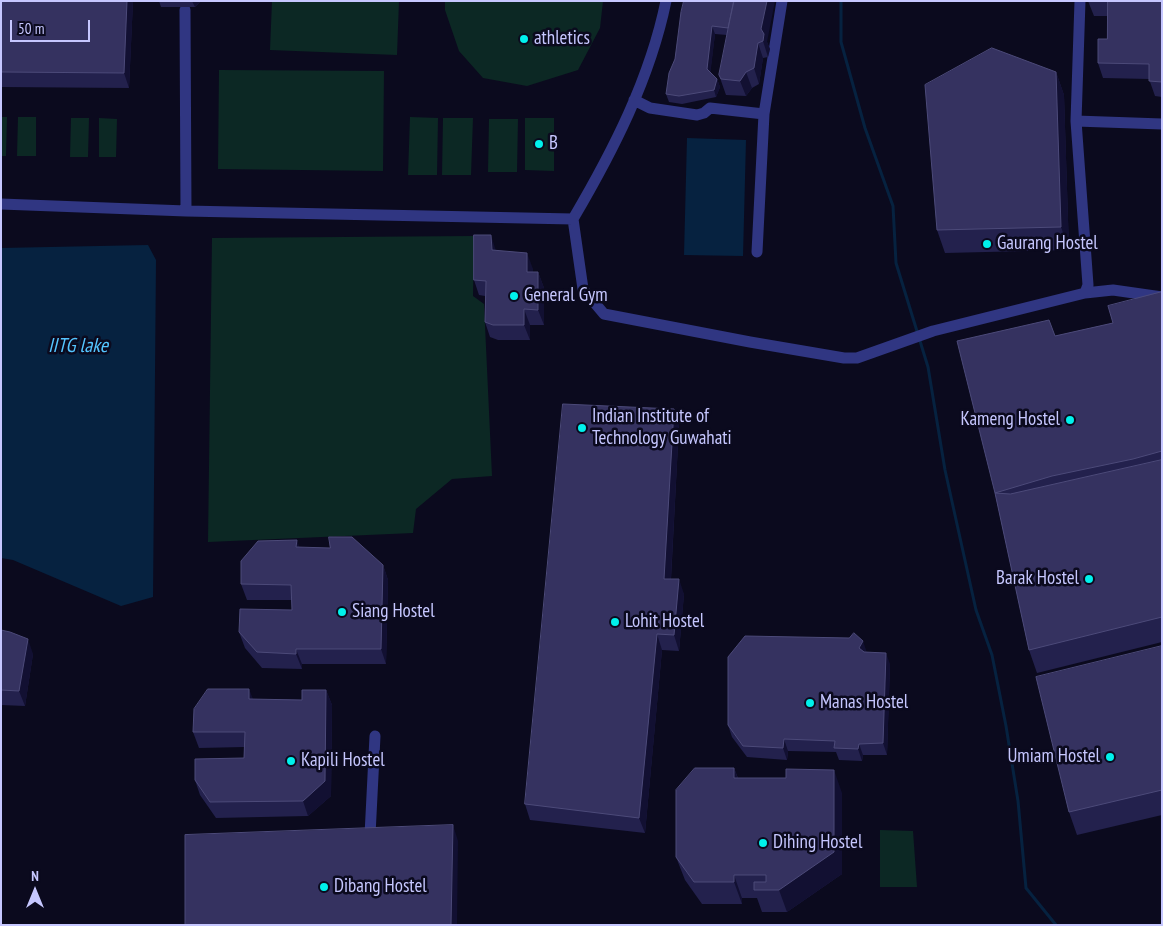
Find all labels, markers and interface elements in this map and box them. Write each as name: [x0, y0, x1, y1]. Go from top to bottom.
scale bar: [12, 10, 92, 42]
text: 50 m: [18, 19, 44, 38]
place label: athletics: [534, 28, 590, 50]
marker: athletics: [518, 33, 530, 45]
place label: B: [549, 133, 558, 155]
marker: B: [533, 138, 545, 150]
place label: Gaurang Hostel: [997, 233, 1098, 255]
marker: Gaurang Hostel: [981, 238, 993, 250]
place label: General Gym: [524, 285, 608, 307]
marker: General Gym: [508, 290, 520, 302]
water label: IITG lake: [48, 334, 108, 358]
place label: Indian Institute of Technology Guwahati: [592, 406, 732, 450]
place label: Kameng Hostel: [960, 409, 1060, 431]
marker: Kameng Hostel: [1064, 414, 1076, 426]
marker: Indian Institute of Technology Guwahati: [576, 422, 588, 434]
place label: Barak Hostel: [996, 568, 1079, 590]
marker: Barak Hostel: [1083, 573, 1095, 585]
place label: Siang Hostel: [352, 601, 435, 623]
marker: Siang Hostel: [336, 606, 348, 618]
place label: Lohit Hostel: [625, 611, 704, 633]
marker: Lohit Hostel: [609, 616, 621, 628]
place label: Manas Hostel: [820, 692, 908, 714]
marker: Manas Hostel: [804, 697, 816, 709]
place label: Umiam Hostel: [1007, 746, 1100, 768]
place label: Kapili Hostel: [301, 750, 385, 772]
marker: Umiam Hostel: [1104, 751, 1116, 763]
marker: Kapili Hostel: [285, 755, 297, 767]
place label: Dihing Hostel: [773, 832, 862, 854]
marker: Dihing Hostel: [757, 837, 769, 849]
north arrow: [10, 866, 60, 916]
text: N: [31, 867, 39, 885]
place label: Dibang Hostel: [334, 876, 427, 898]
marker: Dibang Hostel: [318, 881, 330, 893]

